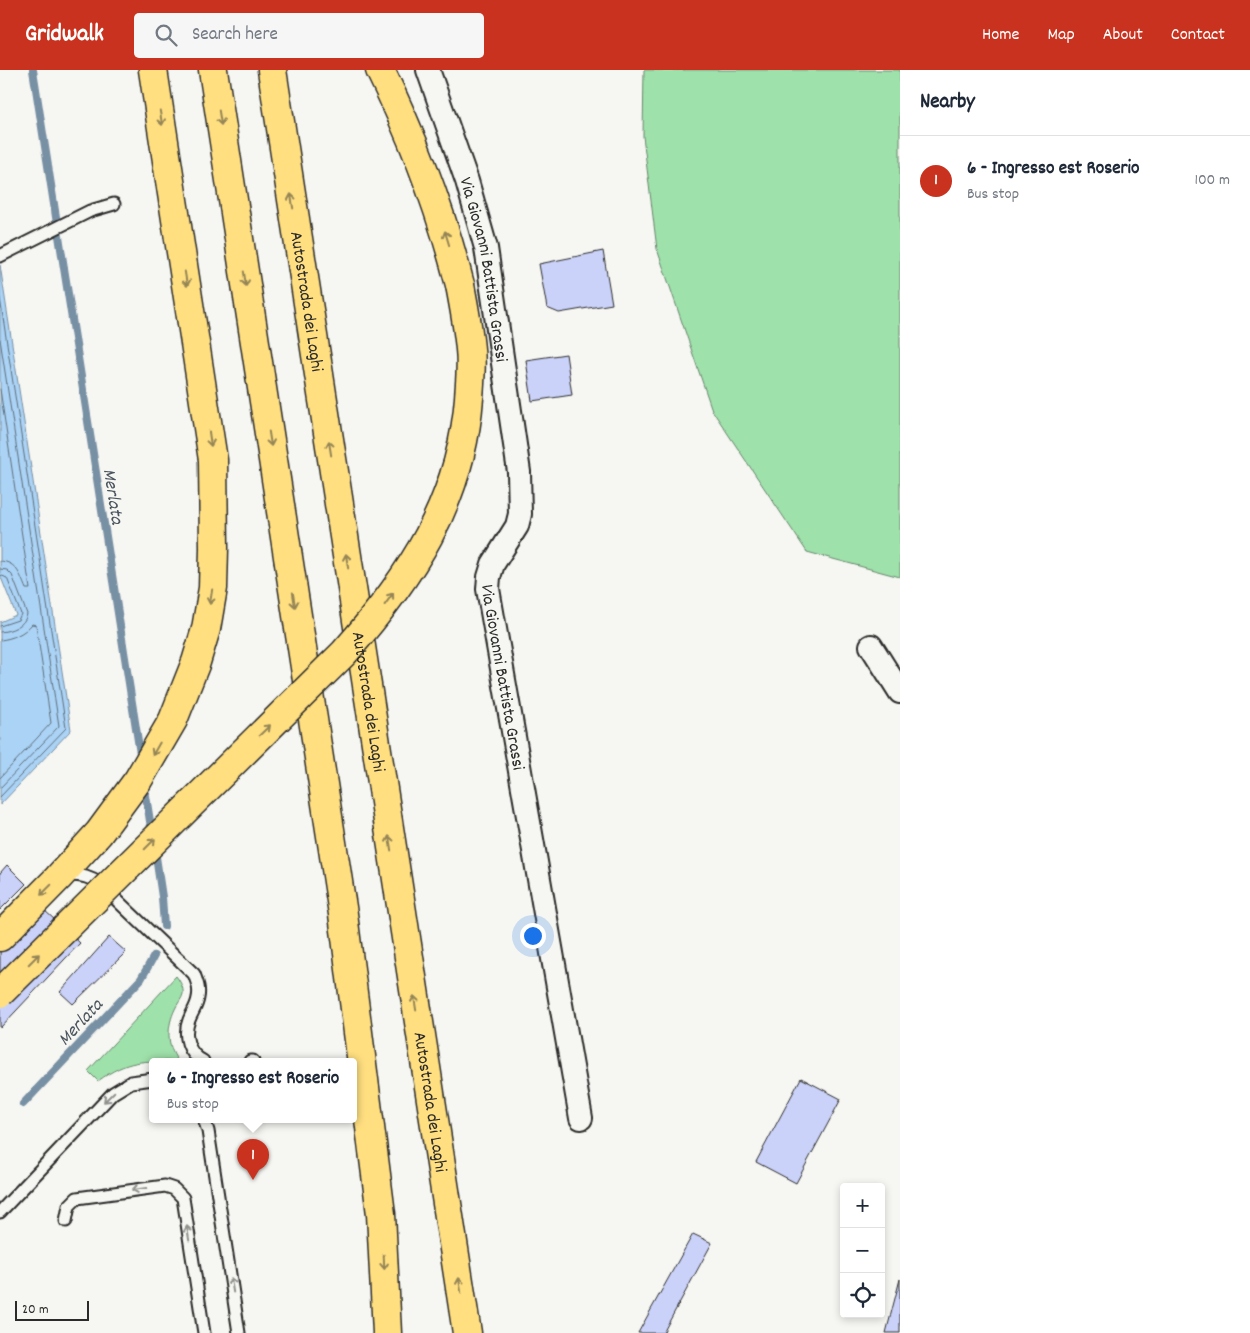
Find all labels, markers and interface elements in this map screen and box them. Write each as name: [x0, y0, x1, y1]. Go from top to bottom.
search box: [134, 13, 484, 58]
text: Gridwalk: [25, 18, 104, 52]
icon: search: [152, 21, 180, 49]
text: Search here: [192, 22, 278, 49]
text: Home: [982, 23, 1019, 48]
text: Map: [1047, 23, 1075, 48]
text: About: [1103, 23, 1143, 48]
text: Contact: [1171, 23, 1225, 48]
text: Nearby: [920, 88, 975, 118]
one-way arrow: [156, 110, 166, 126]
one-way arrow: [216, 110, 226, 126]
text: 6 - Ingresso est Roserio: [967, 156, 1139, 183]
text: 1: [934, 169, 938, 192]
text: 100 m: [1194, 169, 1230, 192]
street label: Via Giovanni Battista Grassi: [452, 175, 513, 364]
text: Bus stop: [967, 183, 1019, 206]
one-way arrow: [287, 194, 297, 210]
street label: Autostrada dei Laghi: [282, 230, 328, 374]
one-way arrow: [442, 230, 452, 246]
one-way arrow: [181, 270, 191, 286]
one-way arrow: [240, 270, 250, 286]
one-way arrow: [205, 431, 215, 447]
one-way arrow: [265, 431, 275, 447]
one-way arrow: [325, 441, 335, 457]
water label: Merlata: [94, 467, 129, 527]
one-way arrow: [342, 553, 352, 569]
street label: Via Giovanni Battista Grassi: [473, 583, 530, 772]
one-way arrow: [206, 589, 216, 605]
one-way arrow: [290, 592, 300, 608]
one-way arrow: [384, 592, 394, 606]
street label: Autostrada dei Laghi: [344, 630, 390, 774]
one-way arrow: [259, 724, 271, 736]
one-way arrow: [151, 741, 161, 755]
one-way arrow: [385, 835, 395, 851]
one-way arrow: [143, 838, 156, 850]
one-way arrow: [40, 884, 52, 896]
your location: [520, 923, 546, 949]
one-way arrow: [28, 953, 41, 965]
water label: Merlata: [53, 993, 111, 1053]
one-way arrow: [410, 996, 420, 1012]
street label: Autostrada dei Laghi: [406, 1030, 452, 1174]
popup: [149, 1058, 357, 1123]
text: 6 - Ingresso est Roserio: [167, 1066, 339, 1093]
one-way arrow: [103, 1091, 116, 1103]
text: Bus stop: [167, 1093, 219, 1116]
pin: 1: [237, 1139, 269, 1180]
map controls: [840, 1183, 885, 1318]
button: +: [840, 1183, 885, 1228]
one-way arrow: [131, 1185, 147, 1195]
one-way arrow: [183, 1225, 193, 1241]
button: −: [840, 1228, 885, 1273]
one-way arrow: [380, 1254, 389, 1270]
button: locate: [840, 1273, 885, 1318]
one-way arrow: [227, 1277, 237, 1293]
one-way arrow: [454, 1277, 464, 1293]
scale bar: [15, 1298, 89, 1321]
text: 20 m: [22, 1300, 49, 1320]

